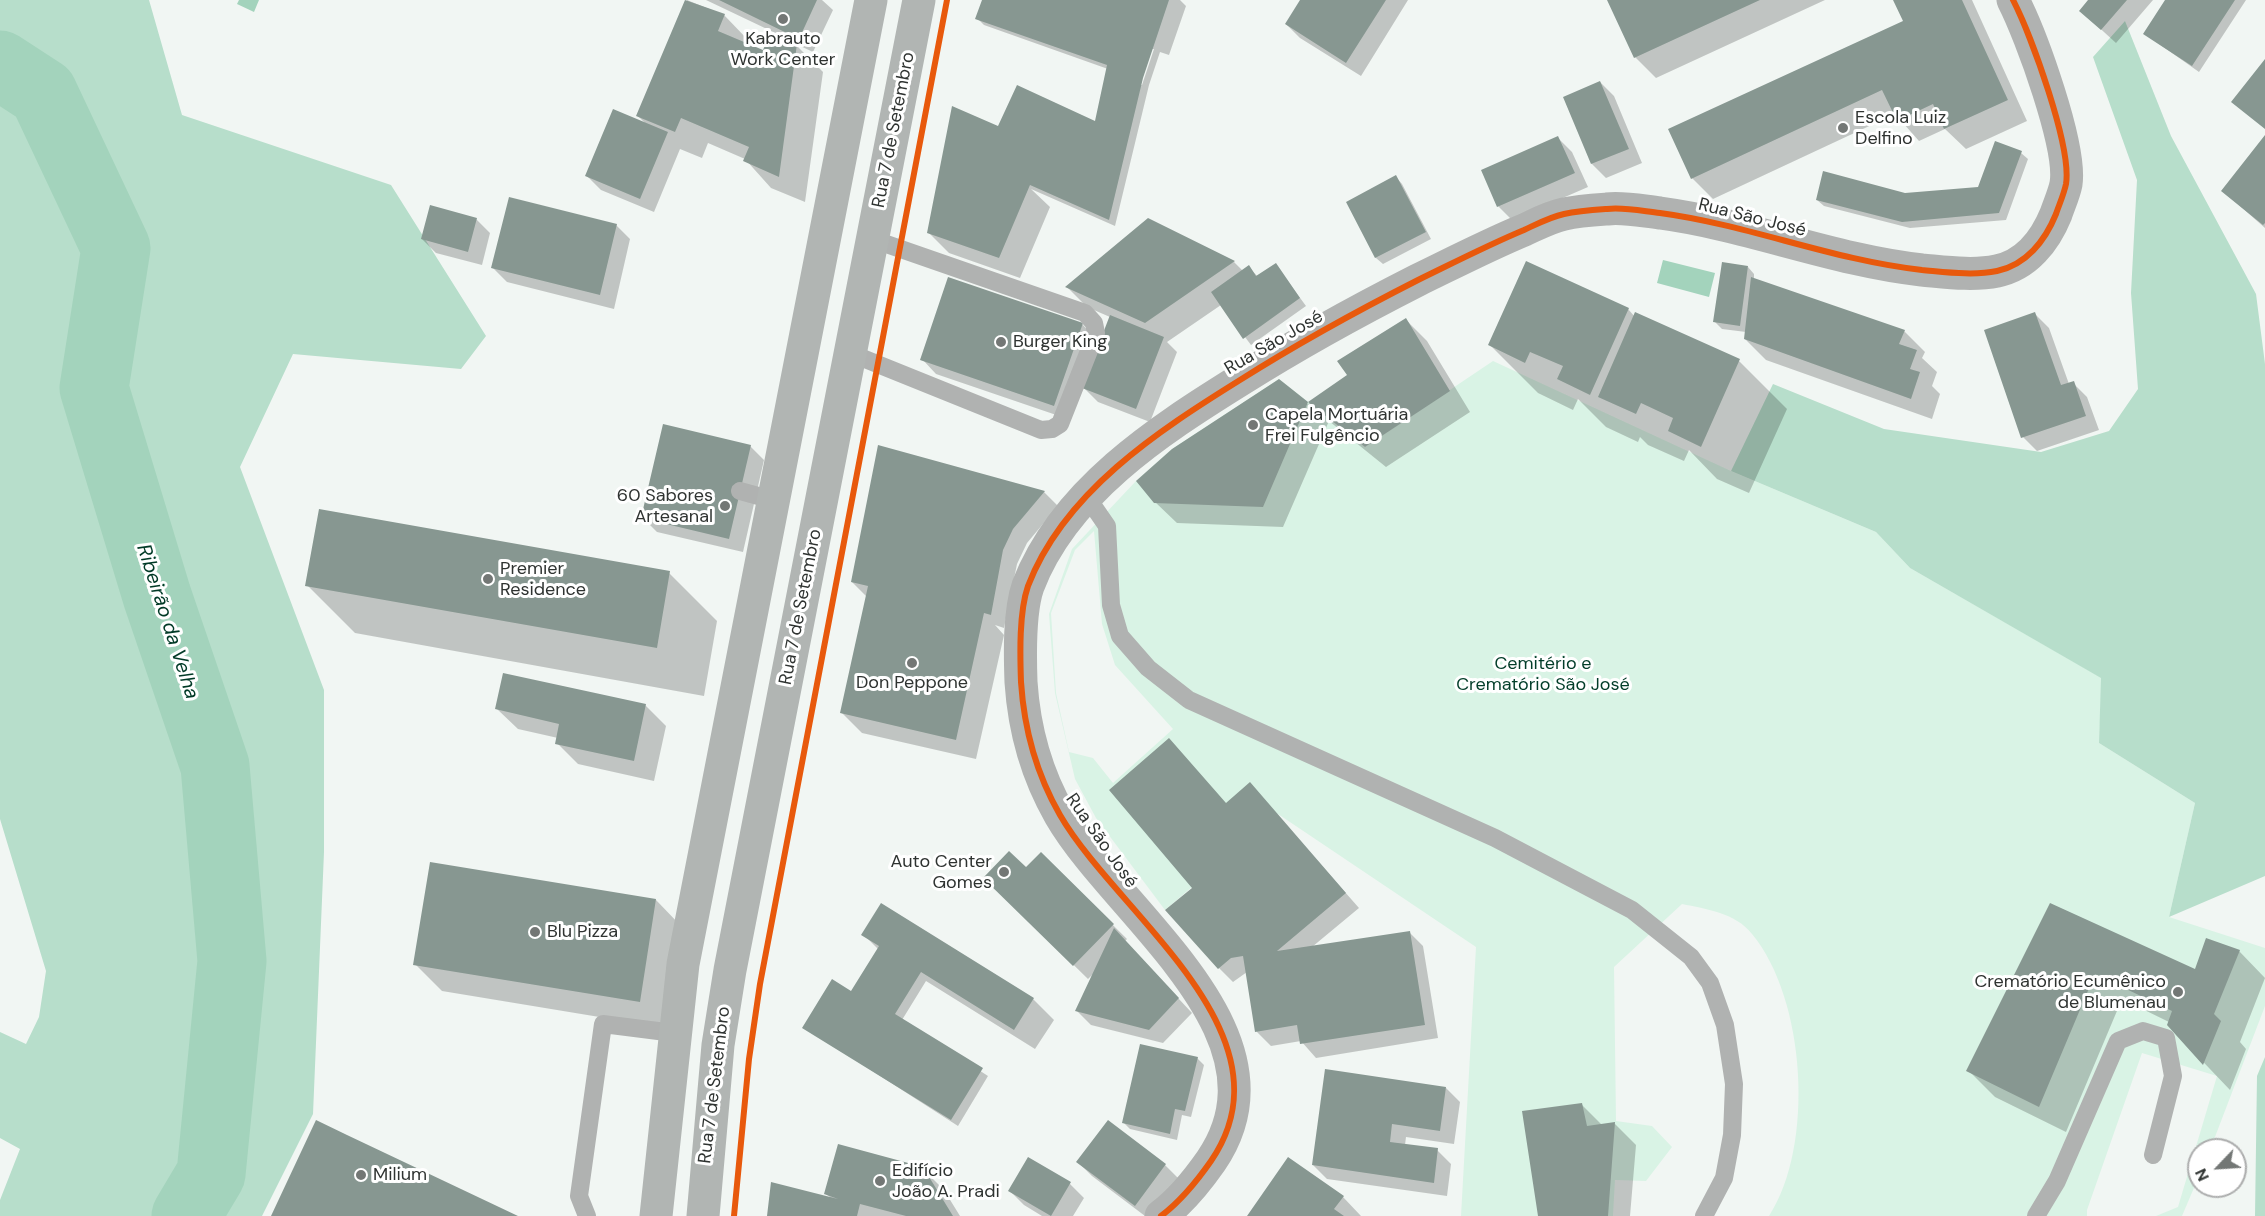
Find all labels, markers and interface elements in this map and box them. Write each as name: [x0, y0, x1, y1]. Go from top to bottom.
marker: Kabrauto Work Center: [776, 12, 790, 26]
place label: Kabrauto Work Center: [731, 28, 835, 70]
street label: Rua 7 de Setembro: [868, 50, 920, 210]
place label: Escola Luiz Delfino: [1855, 107, 1946, 150]
marker: Escola Luiz Delfino: [1836, 121, 1850, 135]
street label: Rua São José: [1696, 194, 1808, 242]
street label: Rua São José: [1221, 306, 1327, 380]
place label: Burger King: [1013, 331, 1107, 353]
marker: Burger King: [994, 335, 1008, 349]
place label: Capela Mortuária Frei Fulgêncio: [1265, 404, 1408, 446]
marker: Capela Mortuária Frei Fulgêncio: [1246, 418, 1260, 432]
place label: 60 Sabores Artesanal: [617, 485, 713, 528]
marker: 60 Sabores Artesanal: [718, 499, 732, 513]
street label: Rua 7 de Setembro: [775, 527, 827, 687]
water label: Ribeirão da Velha: [131, 542, 203, 702]
place label: Premier Residence: [500, 558, 586, 600]
marker: Premier Residence: [481, 572, 495, 586]
park label: Cemitério e Crematório São José: [1456, 653, 1630, 696]
marker: Don Peppone: [905, 656, 919, 670]
place label: Don Peppone: [856, 672, 968, 694]
street label: Rua São José: [1061, 790, 1141, 892]
place label: Auto Center Gomes: [891, 851, 992, 894]
marker: Auto Center Gomes: [997, 865, 1011, 879]
place label: Blu Pizza: [547, 921, 618, 943]
marker: Blu Pizza: [528, 925, 542, 939]
place label: Crematório Ecumênico de Blumenau: [1974, 971, 2166, 1014]
marker: Crematório Ecumênico de Blumenau: [2171, 985, 2185, 999]
street label: Rua 7 de Setembro: [695, 1005, 735, 1165]
north arrow: [2187, 1138, 2247, 1198]
place label: Edifício João A. Pradi: [892, 1160, 1000, 1202]
place label: Milium: [373, 1164, 427, 1186]
text: N: [2190, 1165, 2214, 1185]
marker: Milium: [354, 1168, 368, 1182]
marker: Edifício João A. Pradi: [873, 1174, 887, 1188]

